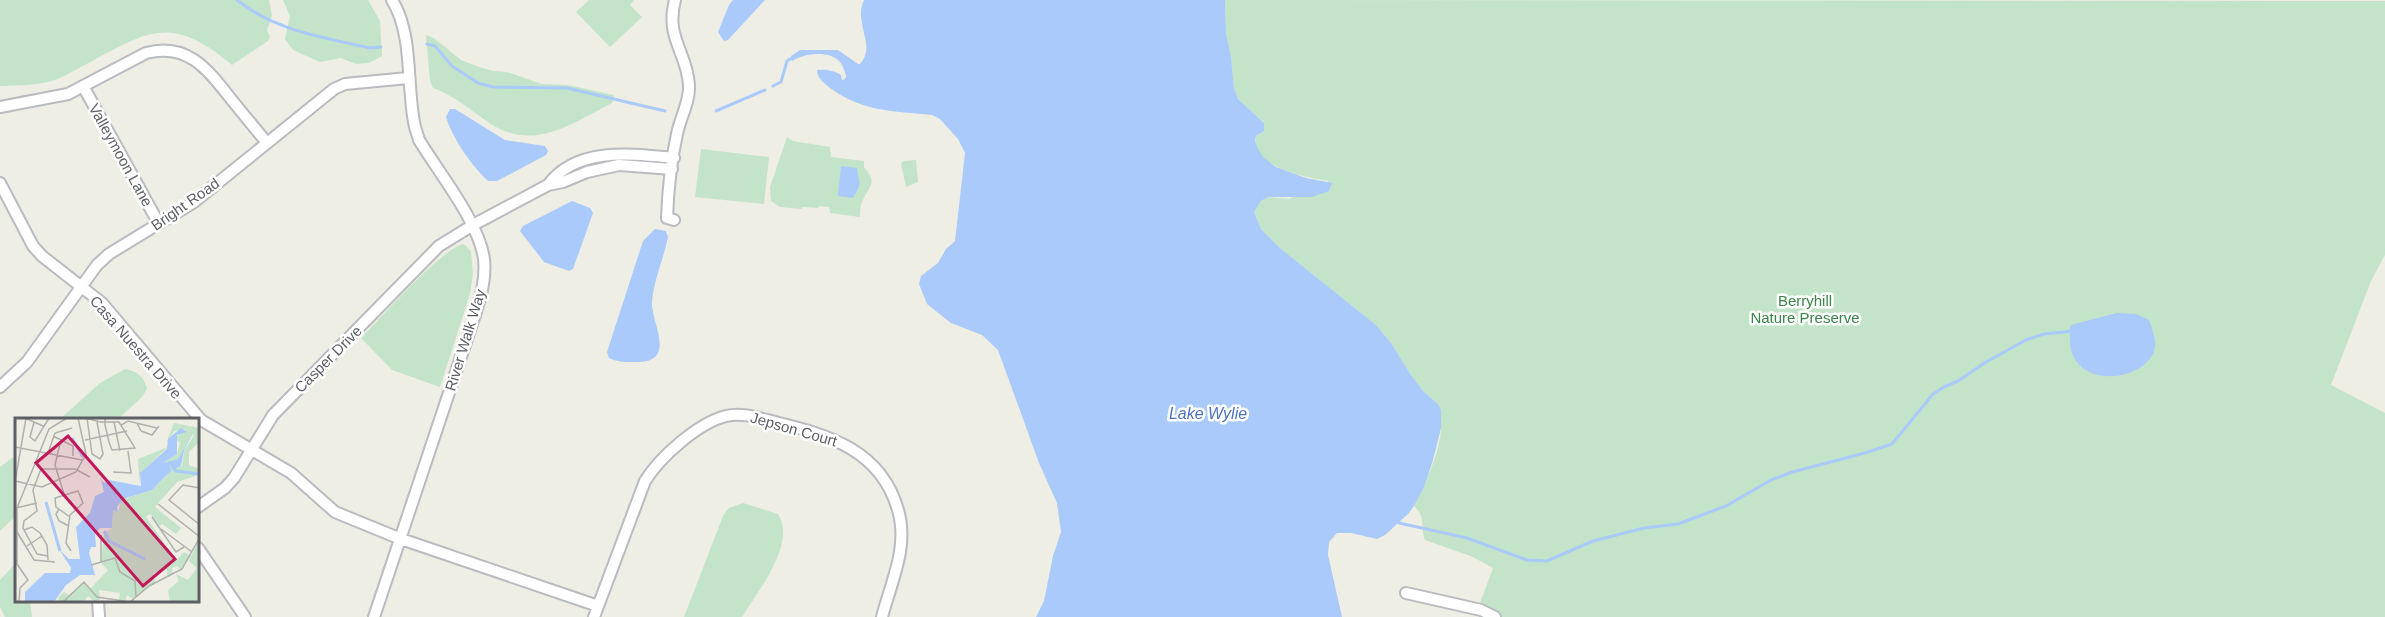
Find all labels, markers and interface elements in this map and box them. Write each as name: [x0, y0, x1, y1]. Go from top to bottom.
street label: Valleymoon Lane: [86, 101, 156, 209]
street label: Bright Road: [148, 174, 222, 234]
street label: River Walk Way: [441, 287, 489, 393]
street label: Casa Nuestra Drive: [87, 292, 185, 402]
park label: Berryhill Nature Preserve: [1750, 292, 1860, 326]
street label: Casper Drive: [291, 322, 365, 396]
water label: Lake Wylie: [1169, 405, 1247, 422]
street label: Jepson Court: [749, 409, 840, 450]
inset map: [15, 418, 200, 602]

